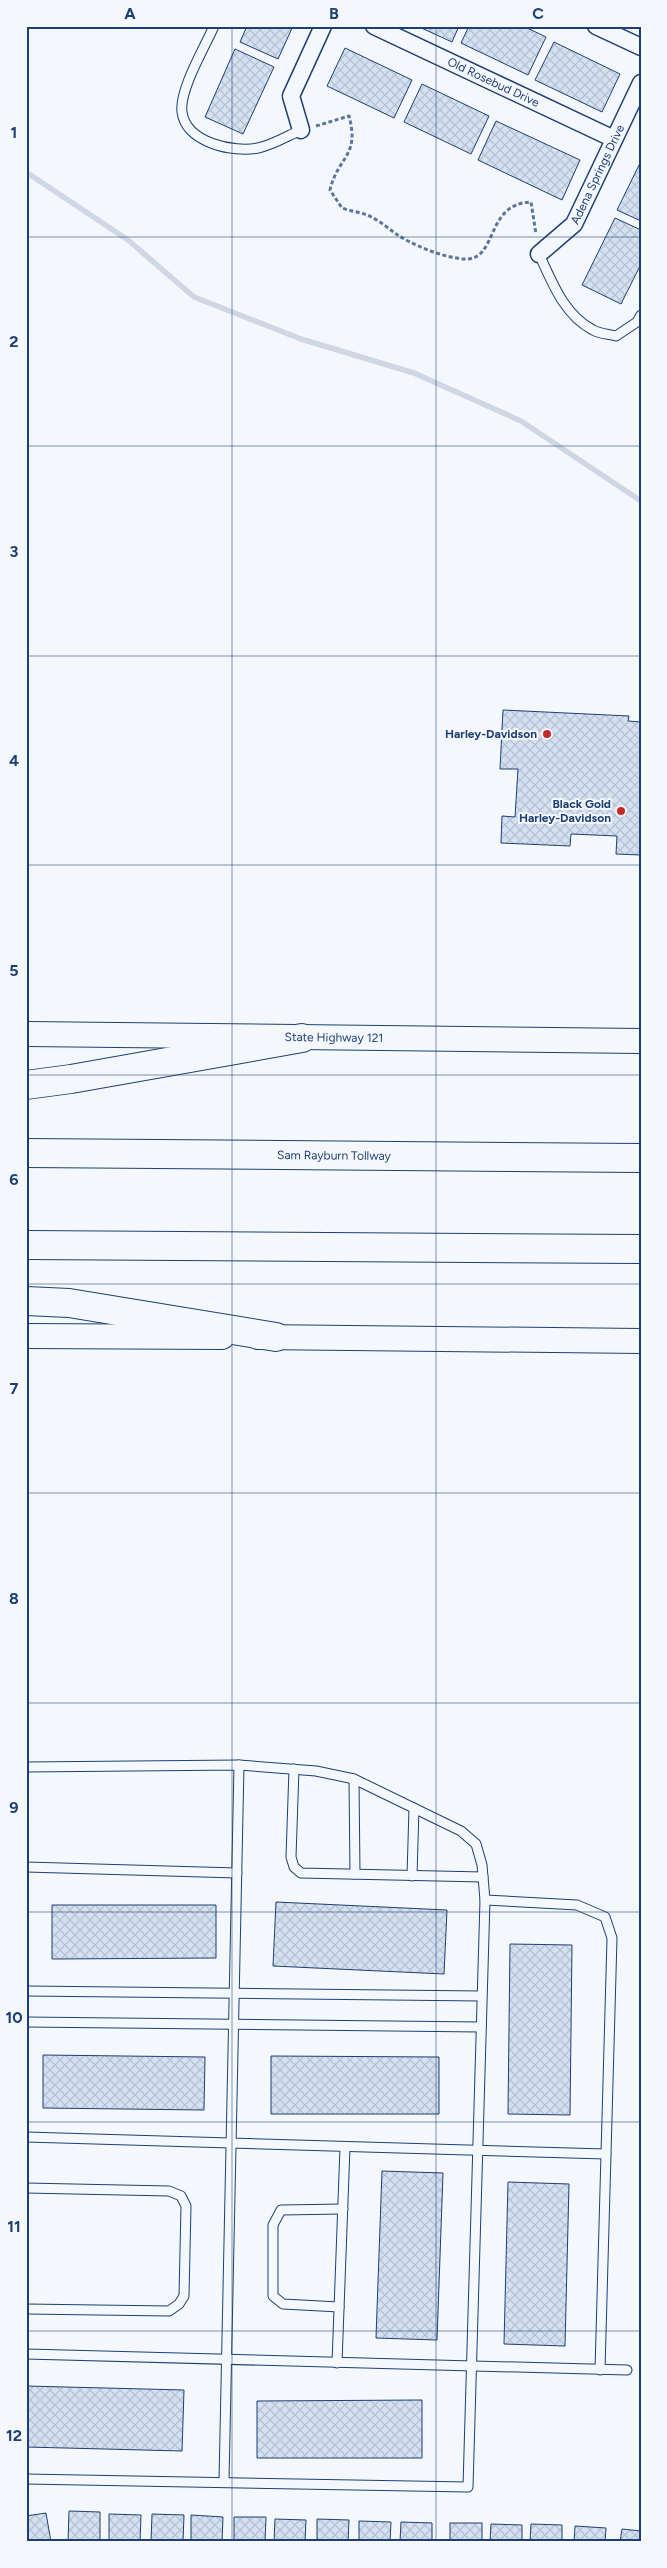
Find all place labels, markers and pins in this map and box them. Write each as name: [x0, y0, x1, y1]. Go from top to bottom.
place label: Harley-Davidson: [445, 727, 537, 741]
marker: Harley-Davidson: [541, 728, 553, 740]
place label: Black Gold Harley-Davidson: [519, 797, 611, 825]
marker: Black Gold Harley-Davidson: [615, 805, 627, 817]

